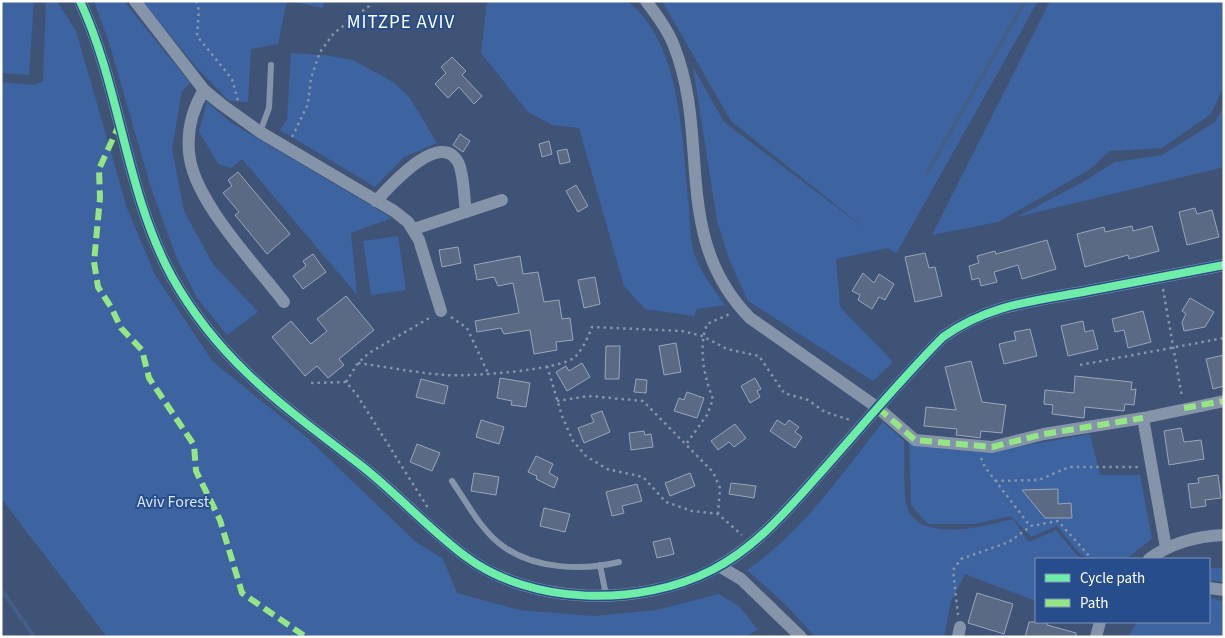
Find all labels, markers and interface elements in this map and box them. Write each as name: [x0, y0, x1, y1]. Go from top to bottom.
district label: MITZPE AVIV: [347, 9, 455, 36]
park label: Aviv Forest: [137, 491, 210, 513]
legend: [1035, 558, 1210, 623]
text: Cycle path: [1080, 568, 1145, 589]
text: Path: [1080, 593, 1108, 614]

